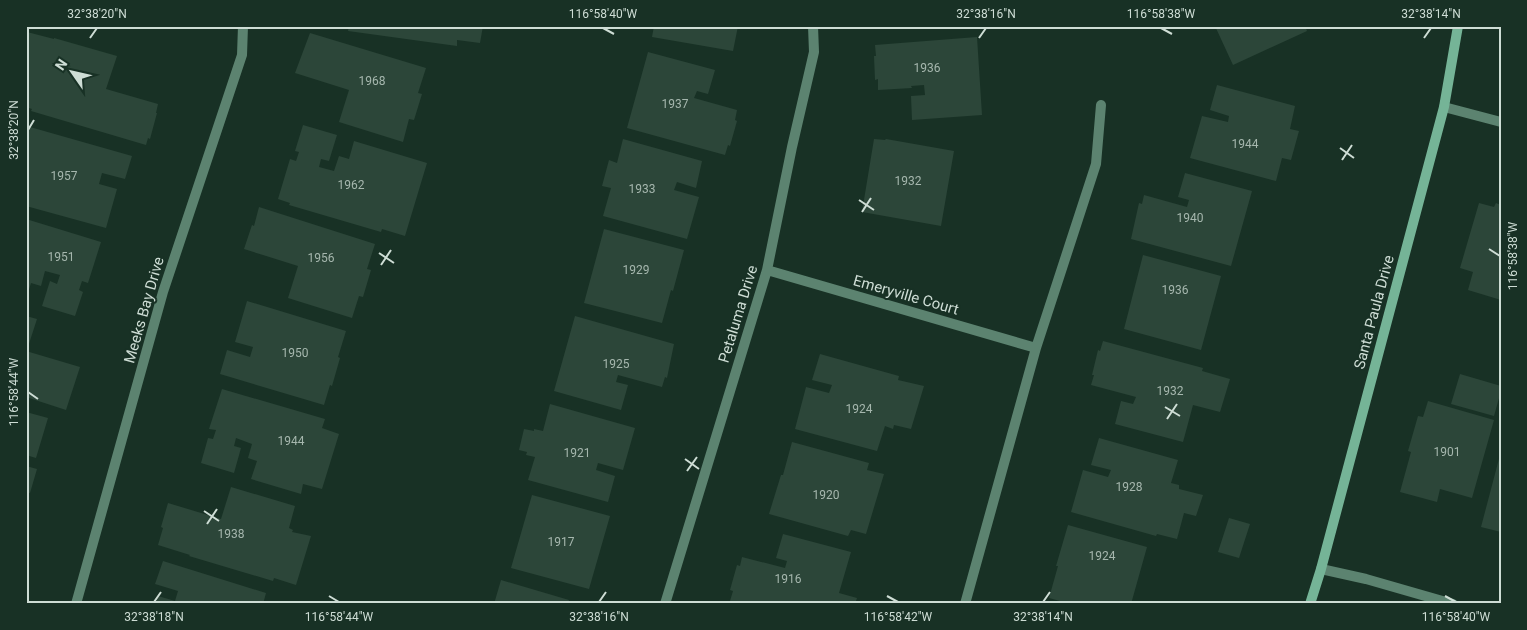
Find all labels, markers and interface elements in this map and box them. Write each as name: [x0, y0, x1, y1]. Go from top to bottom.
text: 32°38'20"N: [67, 7, 127, 21]
text: 116°58'40"W: [569, 7, 637, 21]
text: 32°38'16"N: [956, 7, 1016, 21]
text: 116°58'38"W: [1127, 7, 1195, 21]
text: 32°38'14"N: [1401, 7, 1461, 21]
north arrow: [48, 48, 98, 98]
text: N: [52, 56, 71, 73]
house number: 1936: [914, 61, 941, 75]
house number: 1968: [359, 74, 386, 88]
house number: 1937: [662, 97, 689, 111]
text: 32°38'20"N: [7, 100, 21, 160]
house number: 1944: [1232, 137, 1259, 151]
house number: 1957: [51, 169, 78, 183]
house number: 1932: [895, 174, 922, 188]
house number: 1962: [338, 178, 365, 192]
house number: 1933: [629, 182, 655, 196]
house number: 1940: [1177, 211, 1204, 225]
text: 116°58'38"W: [1506, 222, 1520, 290]
house number: 1951: [48, 250, 74, 264]
house number: 1956: [308, 251, 335, 265]
street label: Santa Paula Drive: [1350, 253, 1398, 371]
street label: Meeks Bay Drive: [120, 255, 168, 365]
house number: 1929: [623, 263, 649, 277]
street label: Petaluma Drive: [715, 263, 761, 365]
street label: Emeryville Court: [851, 271, 961, 319]
house number: 1936: [1162, 283, 1189, 297]
house number: 1950: [282, 346, 309, 360]
house number: 1925: [603, 357, 630, 371]
text: 116°58'44"W: [7, 358, 21, 426]
house number: 1932: [1157, 384, 1184, 398]
house number: 1924: [846, 402, 873, 416]
house number: 1944: [278, 434, 305, 448]
house number: 1901: [1434, 445, 1460, 459]
house number: 1921: [564, 446, 590, 460]
house number: 1928: [1116, 480, 1143, 494]
house number: 1920: [813, 488, 840, 502]
house number: 1938: [218, 527, 245, 541]
house number: 1917: [548, 535, 575, 549]
house number: 1924: [1089, 549, 1116, 563]
house number: 1916: [775, 572, 802, 586]
text: 32°38'18"N: [124, 610, 184, 624]
text: 116°58'44"W: [305, 610, 373, 624]
text: 32°38'16"N: [569, 610, 629, 624]
text: 116°58'42"W: [864, 610, 932, 624]
text: 32°38'14"N: [1013, 610, 1073, 624]
text: 116°58'40"W: [1422, 610, 1490, 624]

